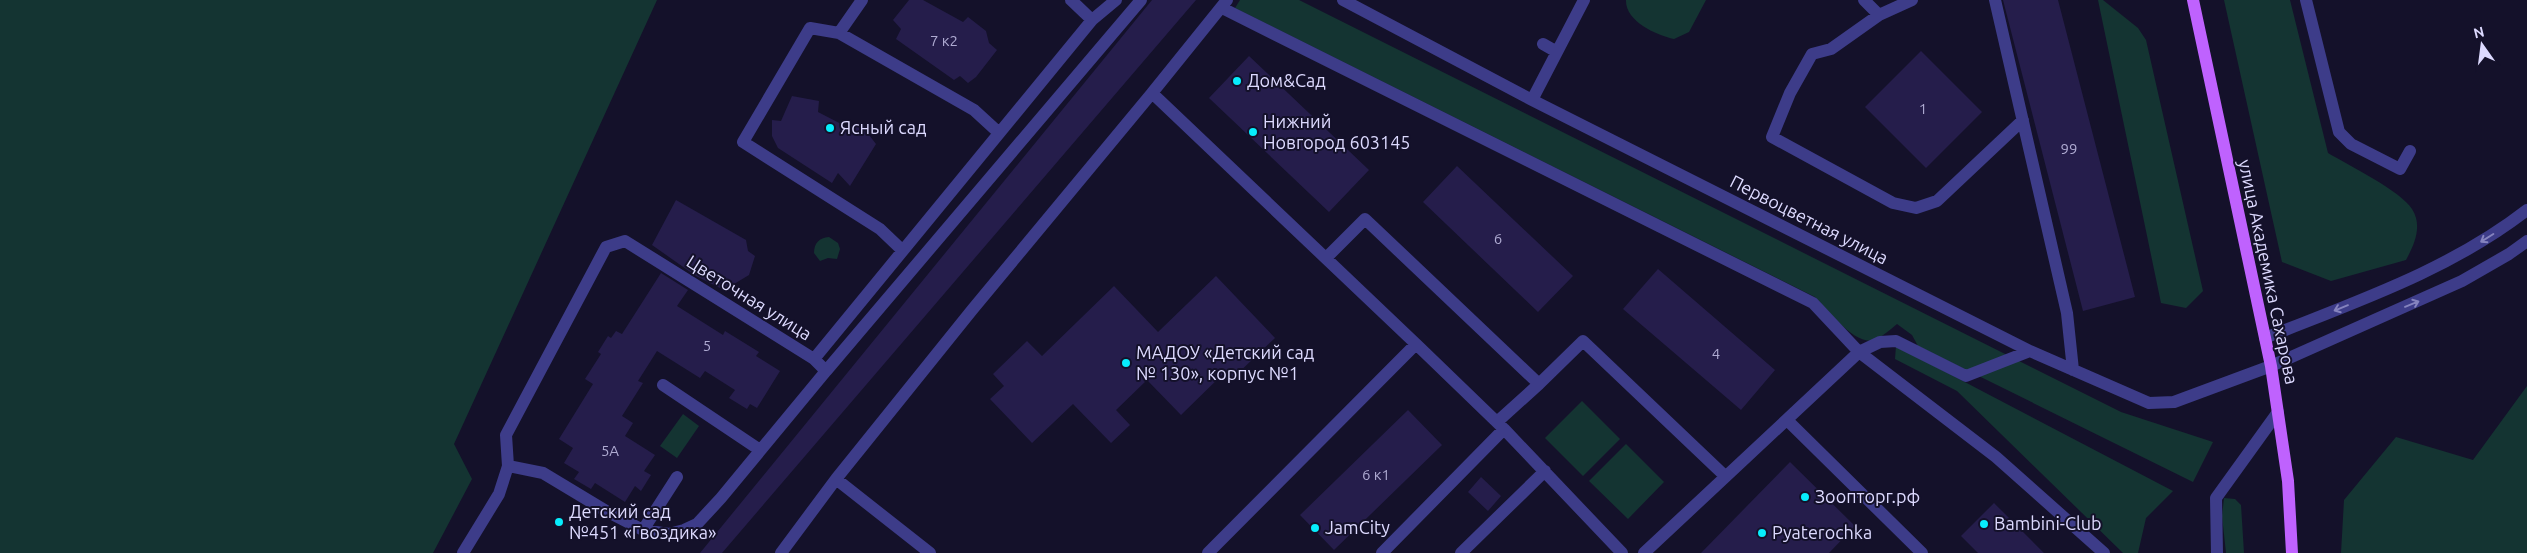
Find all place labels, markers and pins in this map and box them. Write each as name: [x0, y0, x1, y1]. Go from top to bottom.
place label: Дом&Сад: [1247, 70, 1326, 90]
marker: Дом&Сад: [1231, 75, 1243, 87]
place label: Нижний Новгород 603145: [1263, 111, 1410, 152]
place label: Ясный сад: [840, 117, 927, 137]
marker: Ясный сад: [824, 122, 836, 134]
marker: Нижний Новгород 603145: [1247, 126, 1259, 138]
place label: МАДОУ «Детский сад № 130», корпус №1: [1136, 342, 1315, 383]
marker: МАДОУ «Детский сад № 130», корпус №1: [1120, 357, 1132, 369]
place label: Зоопторг.рф: [1815, 486, 1920, 506]
marker: Зоопторг.рф: [1799, 491, 1811, 503]
place label: Детский сад №451 «Гвоздика»: [569, 501, 717, 542]
place label: Bambini-Club: [1994, 513, 2102, 533]
marker: Детский сад №451 «Гвоздика»: [553, 516, 565, 528]
place label: JamCity: [1325, 517, 1390, 537]
marker: Bambini-Club: [1978, 518, 1990, 530]
marker: JamCity: [1309, 522, 1321, 534]
place label: Pyaterochka: [1772, 522, 1872, 542]
marker: Pyaterochka: [1756, 527, 1768, 539]

